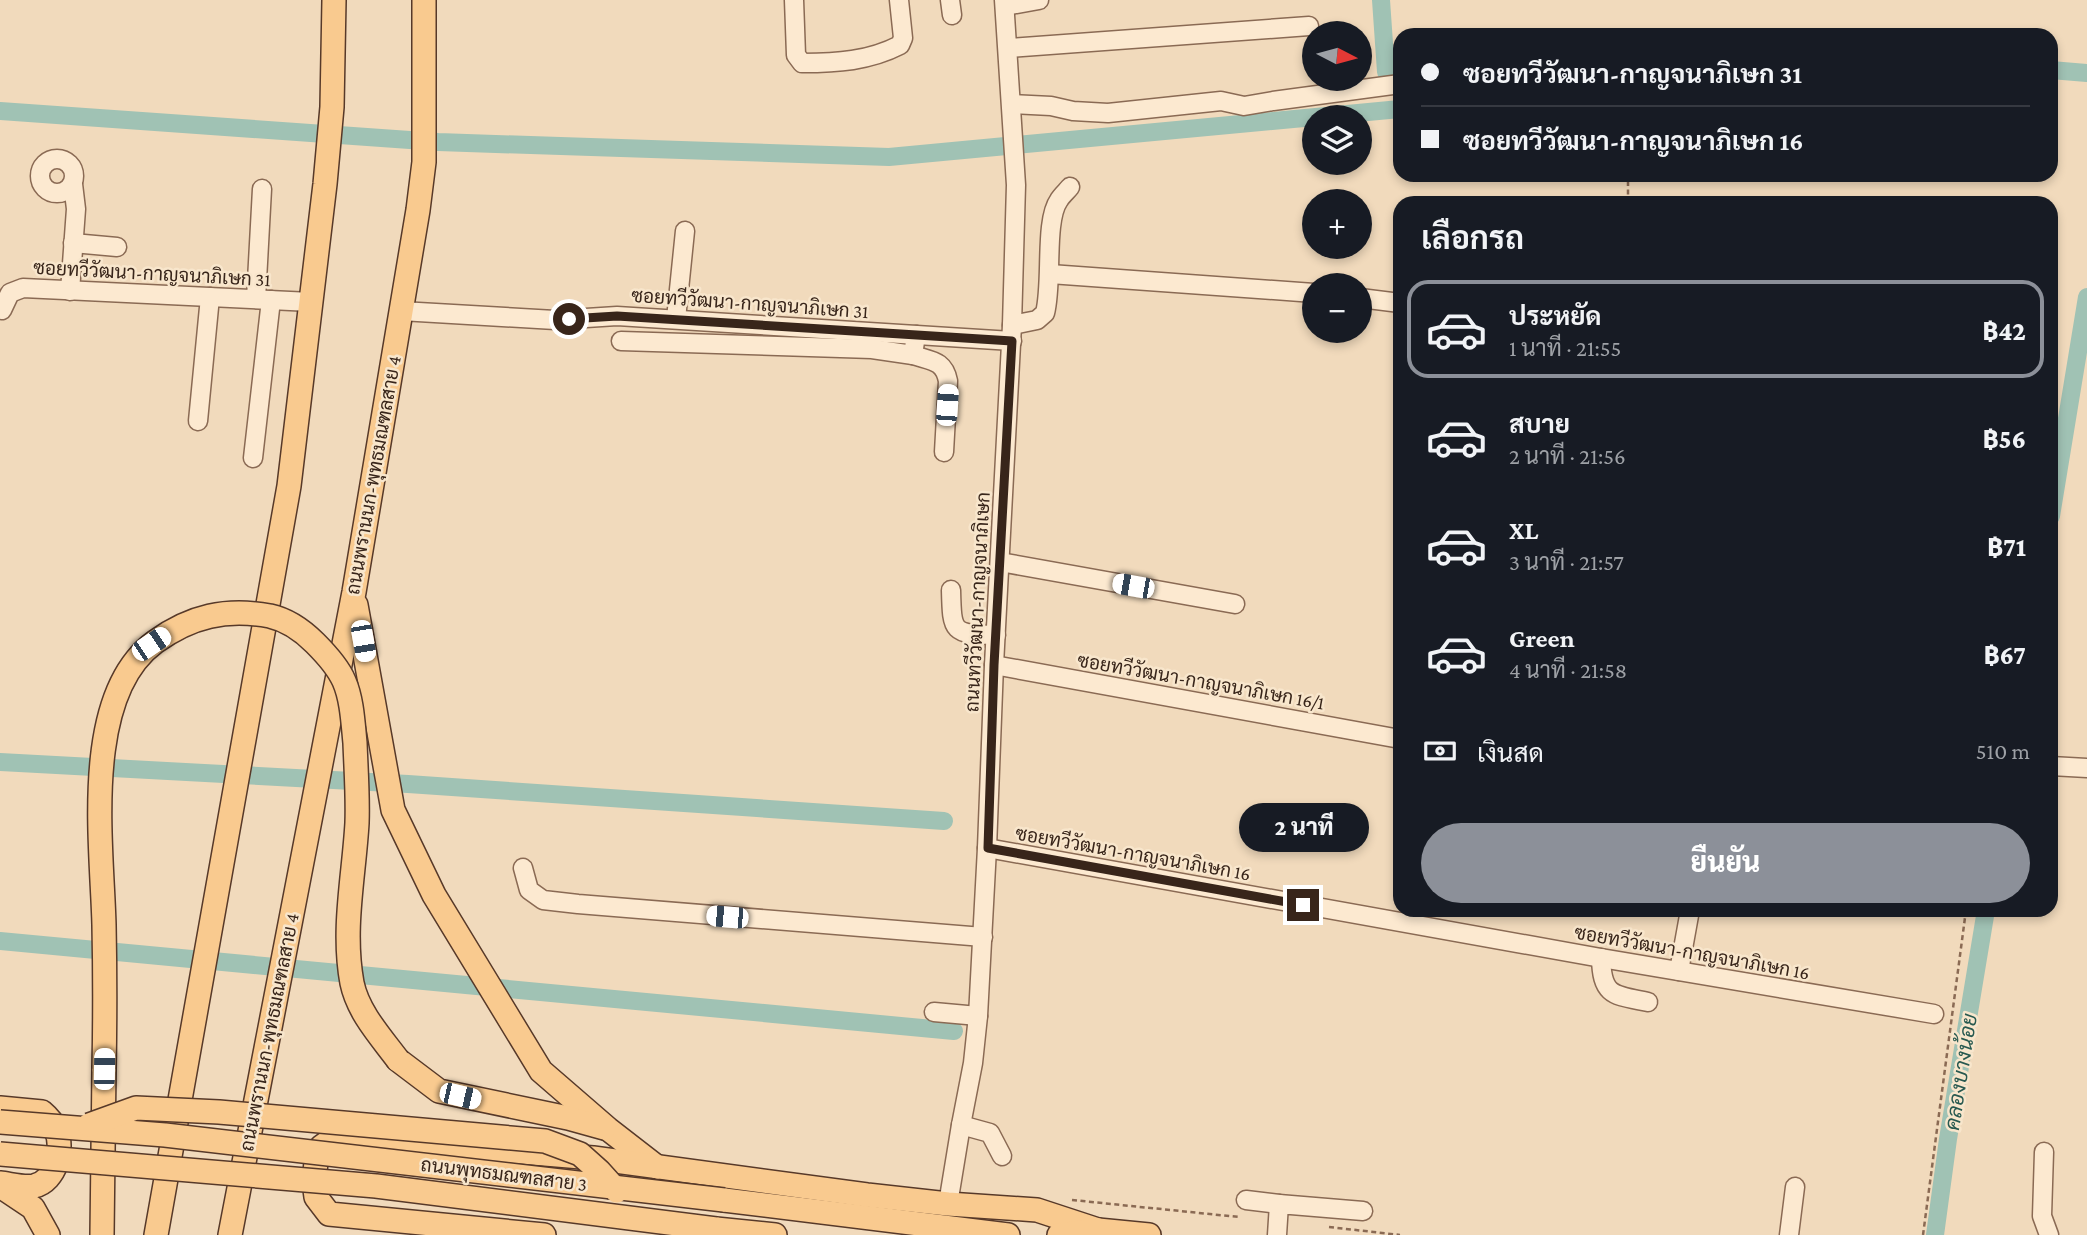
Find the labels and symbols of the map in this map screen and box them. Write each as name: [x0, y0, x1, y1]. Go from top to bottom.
north arrow: [1302, 21, 1372, 91]
street label: ซอยทวีวัฒนา-กาญจนาภิเษก 31: [33, 255, 271, 291]
street label: ซอยทวีวัฒนา-กาญจนาภิเษก 31: [631, 283, 869, 323]
route start: [553, 303, 585, 335]
street label: ถนนพรานนก-พุทธมณฑลสาย 4: [342, 354, 407, 597]
car: [936, 383, 959, 427]
street label: ถนนทวีวัฒนา-กาญจนาภิเษก: [959, 491, 995, 713]
car: [1111, 572, 1156, 600]
car: [350, 618, 377, 664]
car: [128, 624, 175, 664]
street label: ซอยทวีวัฒนา-กาญจนาภิเษก 16/1: [1076, 647, 1326, 715]
callout: 2 นาที: [1238, 804, 1368, 852]
street label: ซอยทวีวัฒนา-กาญจนาภิเษก 16: [1014, 820, 1252, 886]
route end: [1287, 889, 1319, 921]
car: [706, 905, 749, 929]
street label: ถนนพรานนก-พุทธมณฑลสาย 4: [236, 911, 305, 1153]
street label: ซอยทวีวัฒนา-กาญจนาภิเษก 16: [1573, 919, 1811, 985]
water label: คลองบางน้อย: [1939, 1012, 1982, 1132]
car: [94, 1048, 115, 1090]
car: [438, 1081, 483, 1111]
street label: ถนนพุทธมณฑลสาย 3: [419, 1154, 588, 1197]

